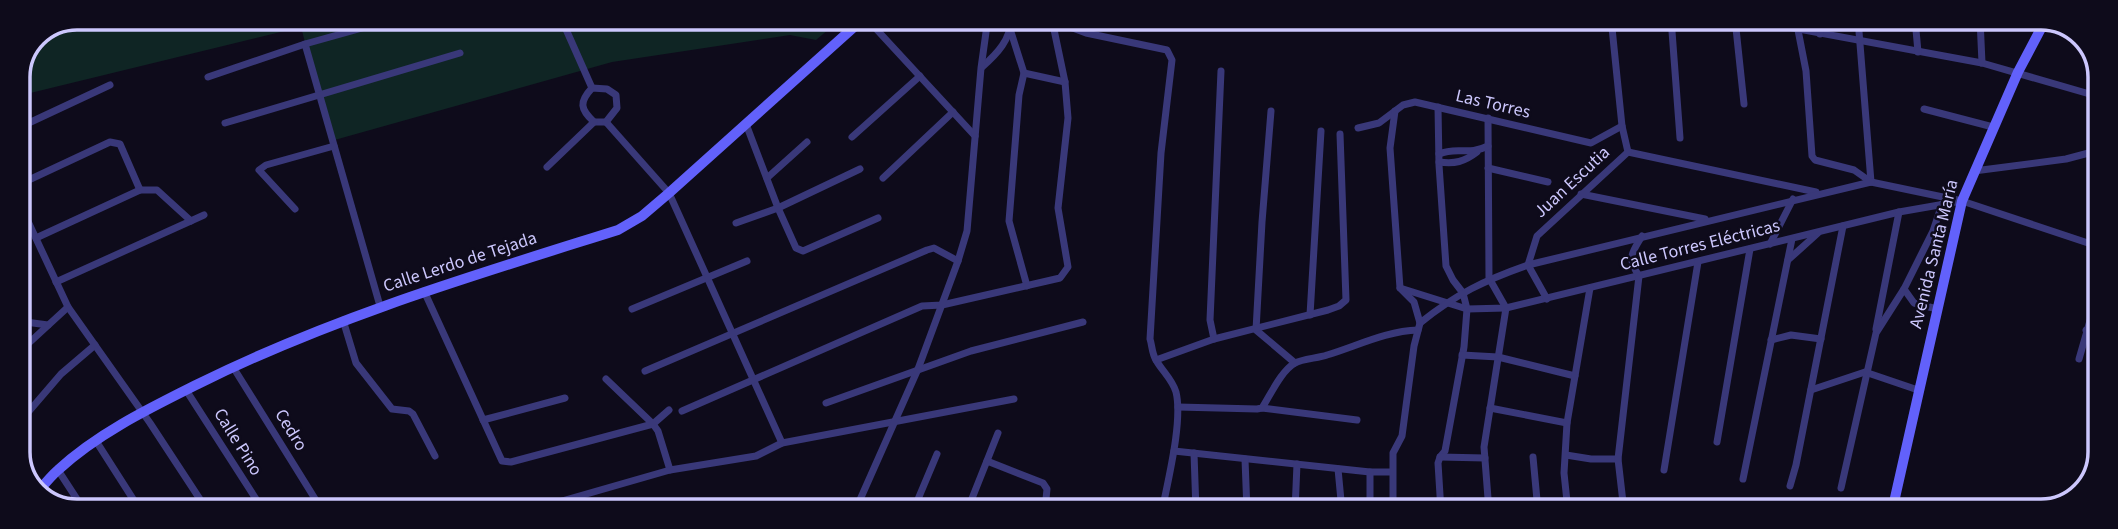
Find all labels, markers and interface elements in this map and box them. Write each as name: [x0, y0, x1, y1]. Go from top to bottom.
street label: Las Torres: [1453, 83, 1533, 125]
street label: Juan Escutia: [1529, 140, 1615, 224]
street label: Avenida Santa María: [1903, 177, 1965, 331]
street label: Calle Torres Eléctricas: [1617, 213, 1783, 277]
street label: Calle Lerdo de Tejada: [380, 225, 540, 299]
street label: Calle Pino: [207, 403, 269, 481]
street label: Cedro: [268, 404, 314, 456]

